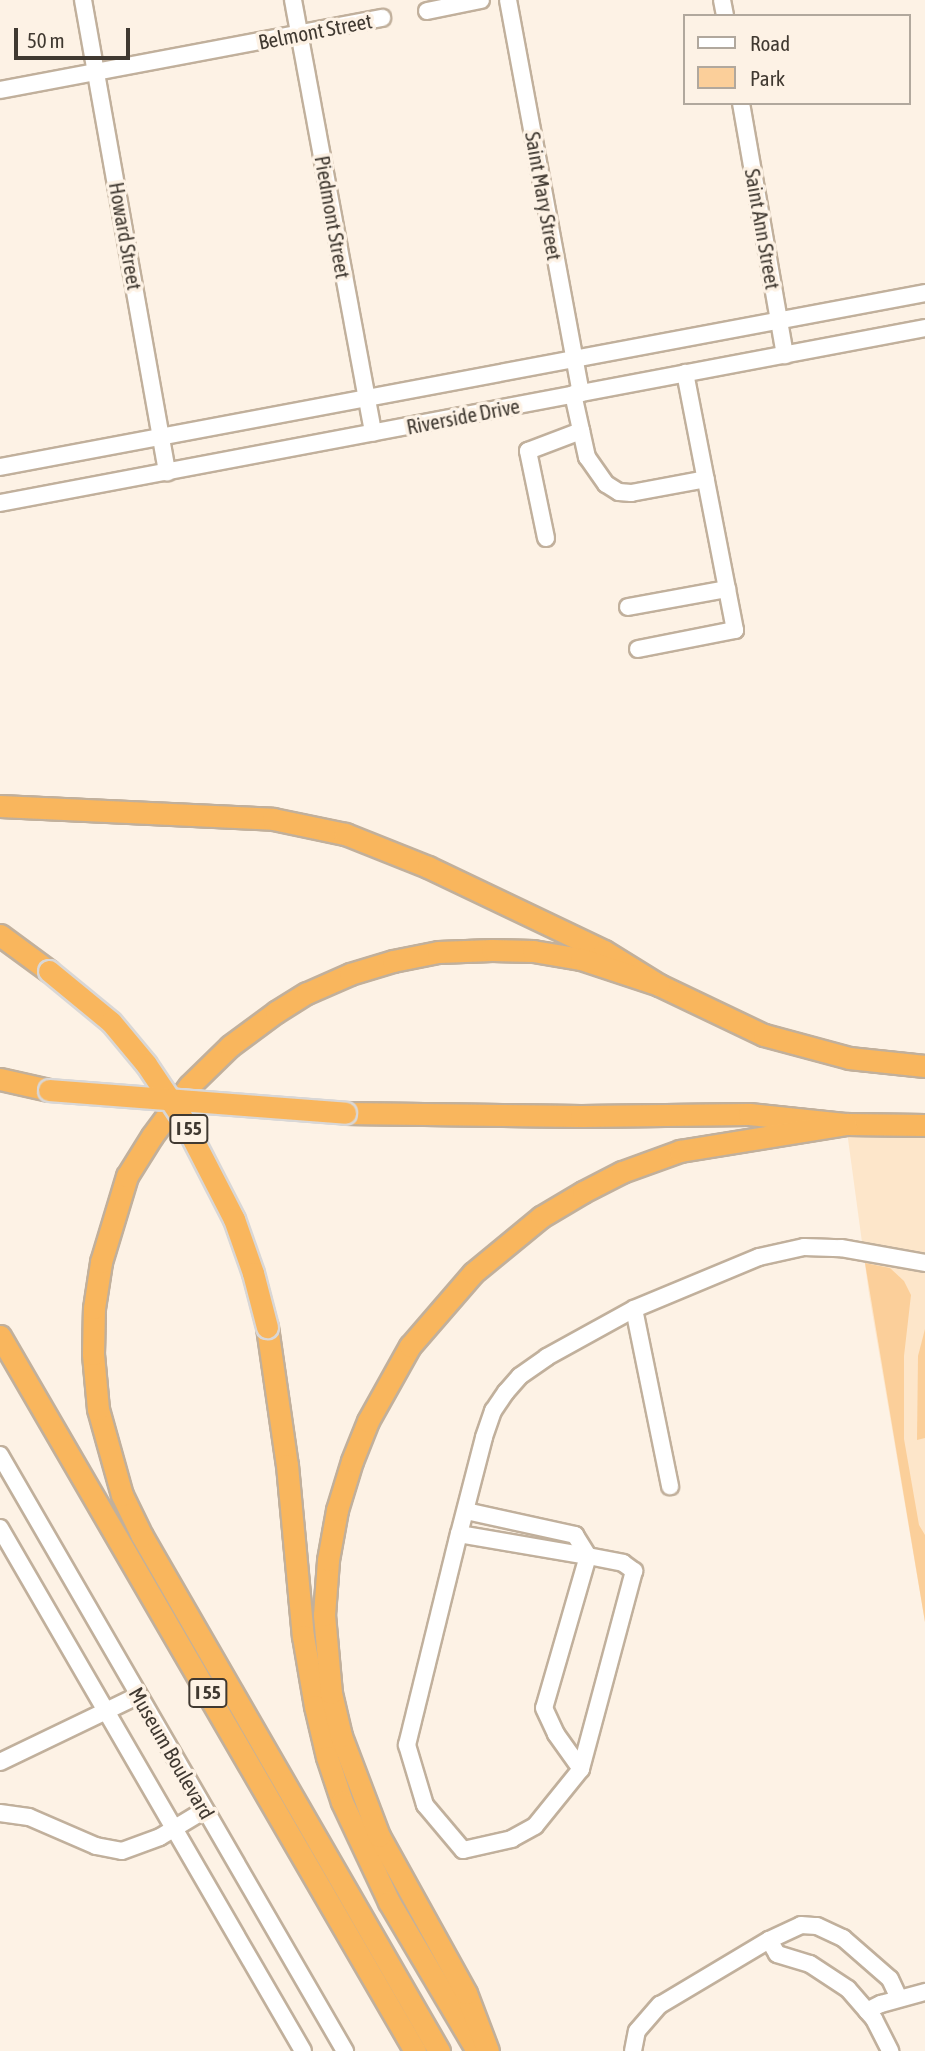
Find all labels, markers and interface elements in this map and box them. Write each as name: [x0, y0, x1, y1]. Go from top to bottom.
street label: Belmont Street: [256, 8, 374, 54]
scale bar: [18, 14, 133, 58]
legend: [684, 14, 911, 105]
text: 50 m: [27, 28, 65, 52]
text: Road: [750, 31, 790, 55]
text: Park: [750, 66, 785, 90]
street label: Saint Mary Street: [520, 130, 568, 262]
street label: Piedmont Street: [310, 154, 356, 280]
street label: Saint Ann Street: [740, 167, 786, 291]
street label: Howard Street: [104, 180, 148, 292]
street label: Riverside Drive: [404, 393, 522, 439]
road number: I 55: [168, 1114, 210, 1144]
road number: I 55: [187, 1678, 229, 1708]
street label: Museum Boulevard: [124, 1682, 220, 1824]

